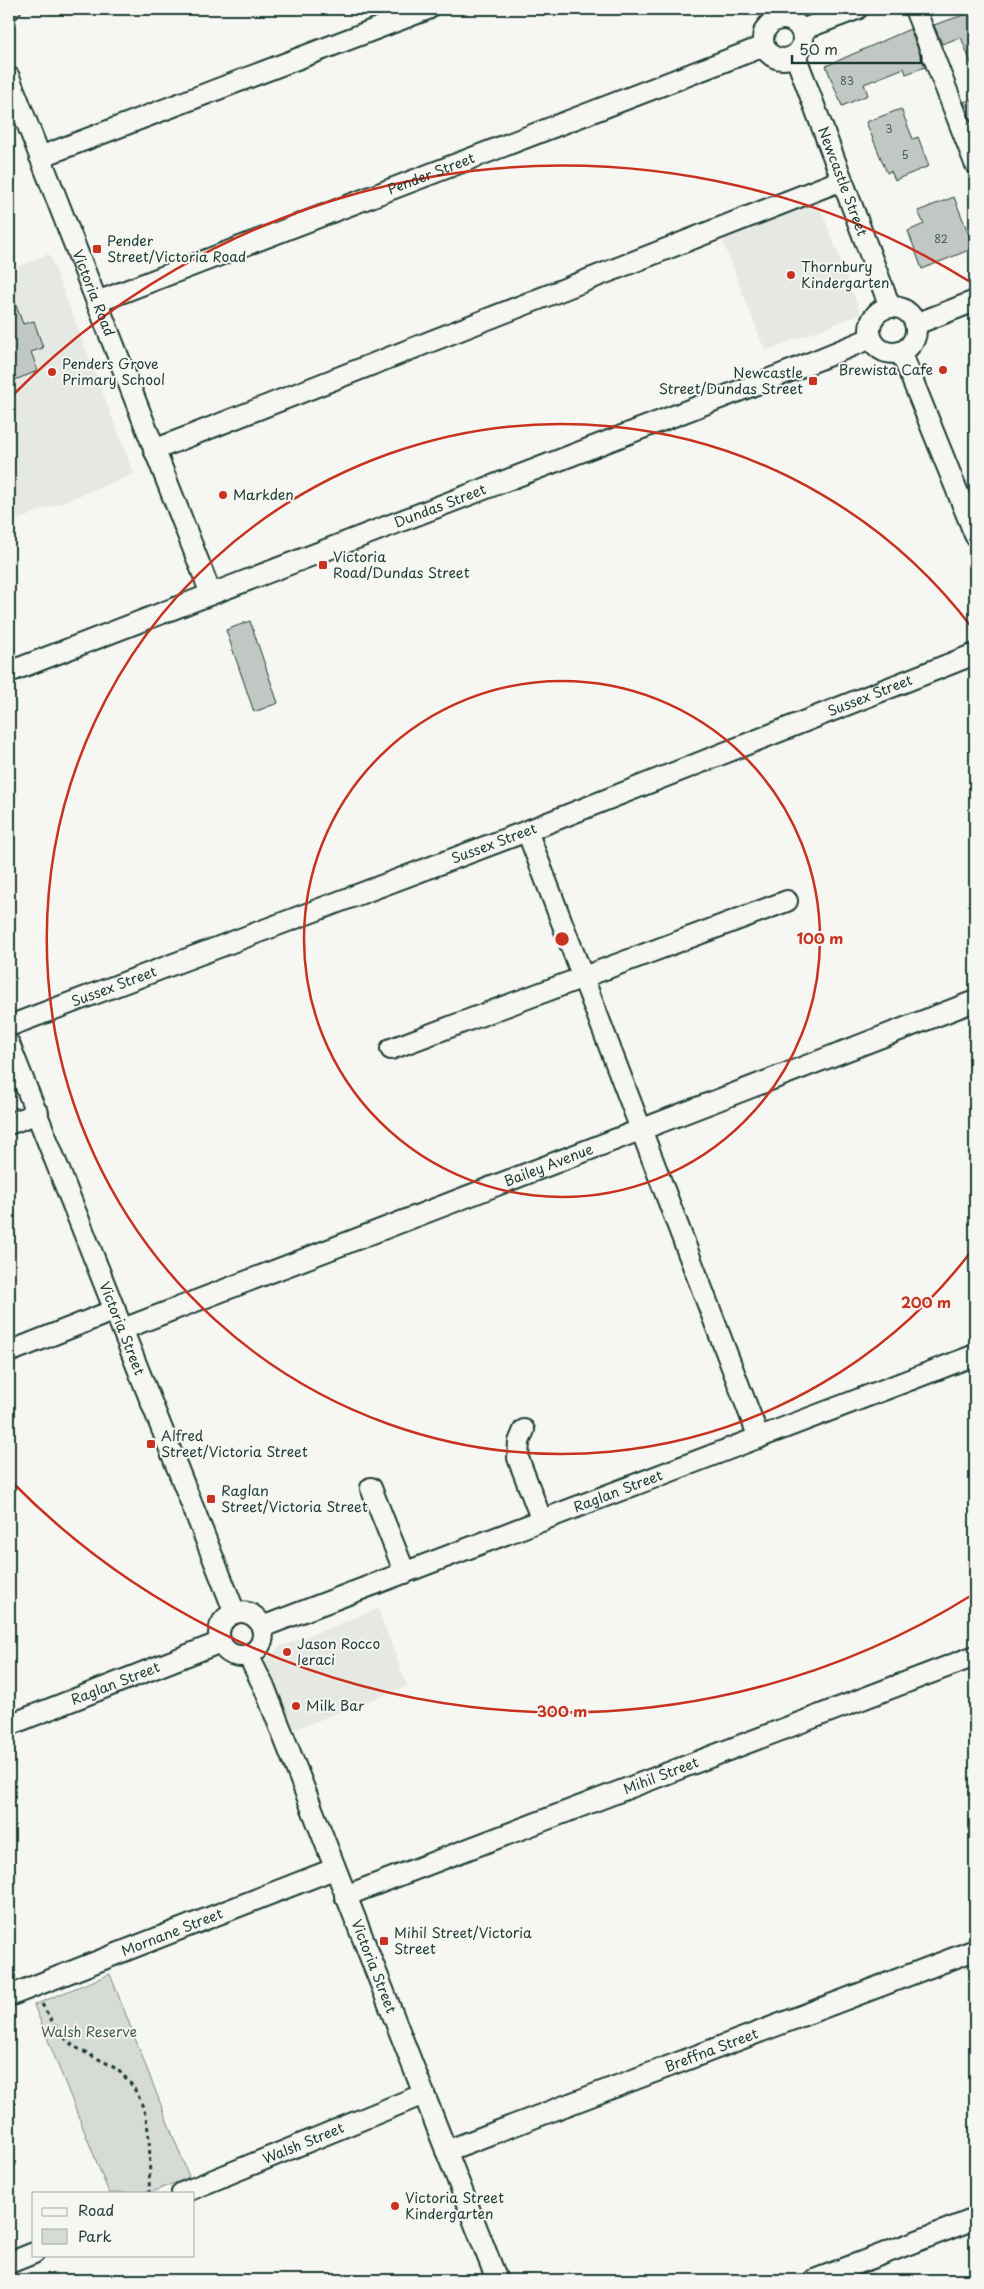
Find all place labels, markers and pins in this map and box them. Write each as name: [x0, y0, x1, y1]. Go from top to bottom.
place label: Pender Street/Victoria Road: [107, 230, 246, 267]
marker: Pender Street/Victoria Road: [91, 243, 103, 255]
place label: Thornbury Kindergarten: [801, 256, 889, 293]
marker: Thornbury Kindergarten: [785, 269, 797, 281]
place label: Penders Grove Primary School: [62, 353, 165, 390]
place label: Brewista Cafe: [839, 359, 933, 380]
place label: Newcastle Street/Dundas Street: [659, 362, 803, 399]
marker: Brewista Cafe: [937, 364, 949, 376]
marker: Penders Grove Primary School: [46, 366, 58, 378]
marker: Newcastle Street/Dundas Street: [807, 375, 819, 387]
place label: Markden: [233, 484, 294, 505]
marker: Markden: [217, 489, 229, 501]
place label: Victoria Road/Dundas Street: [333, 546, 470, 583]
marker: Victoria Road/Dundas Street: [317, 559, 329, 571]
centre of rings: [553, 930, 571, 948]
place label: Alfred Street/Victoria Street: [161, 1425, 308, 1462]
marker: Alfred Street/Victoria Street: [145, 1438, 157, 1450]
place label: Raglan Street/Victoria Street: [221, 1480, 368, 1517]
marker: Raglan Street/Victoria Street: [205, 1493, 217, 1505]
place label: Jason Rocco Ieraci: [297, 1633, 380, 1670]
marker: Jason Rocco Ieraci: [281, 1646, 293, 1658]
place label: Milk Bar: [306, 1695, 365, 1716]
marker: Milk Bar: [290, 1700, 302, 1712]
place label: Mihil Street/Victoria Street: [394, 1922, 532, 1959]
marker: Mihil Street/Victoria Street: [378, 1935, 390, 1947]
place label: Victoria Street Kindergarten: [405, 2187, 504, 2224]
marker: Victoria Street Kindergarten: [389, 2200, 401, 2212]

